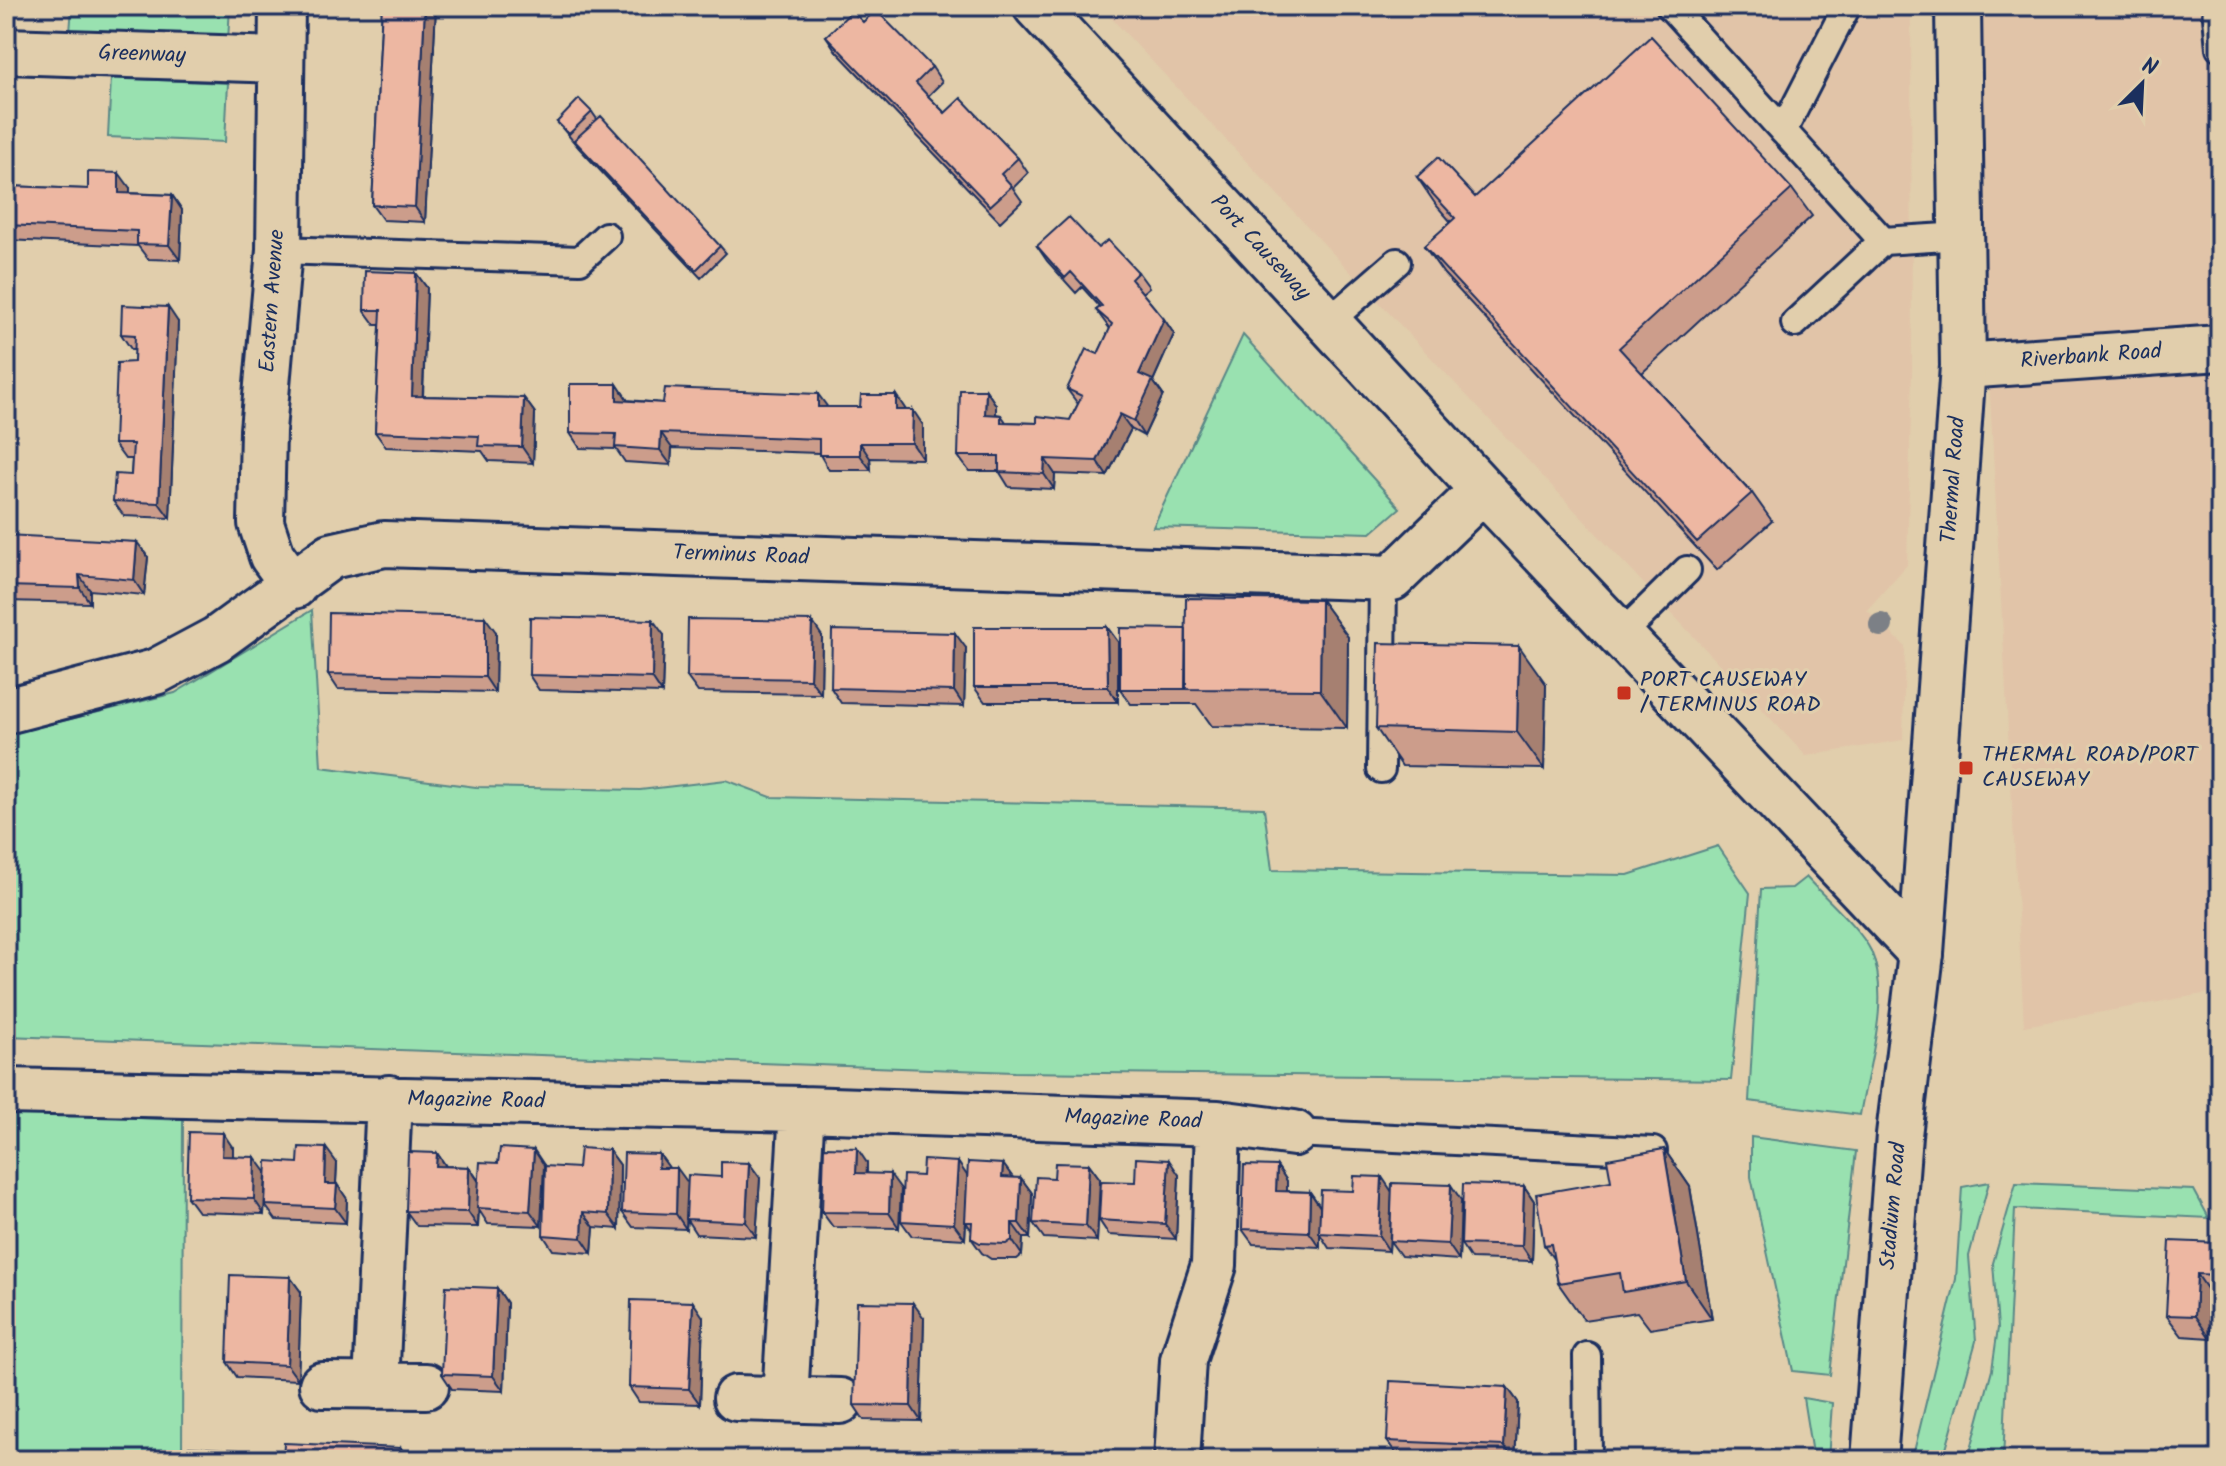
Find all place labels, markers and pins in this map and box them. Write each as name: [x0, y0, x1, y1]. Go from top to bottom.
place label: PORT CAUSEWAY / TERMINUS ROAD: [1640, 663, 1821, 723]
marker: PORT CAUSEWAY / TERMINUS ROAD: [1615, 684, 1633, 702]
place label: THERMAL ROAD/PORT CAUSEWAY: [1982, 738, 2200, 798]
marker: THERMAL ROAD/PORT CAUSEWAY: [1957, 759, 1975, 777]

